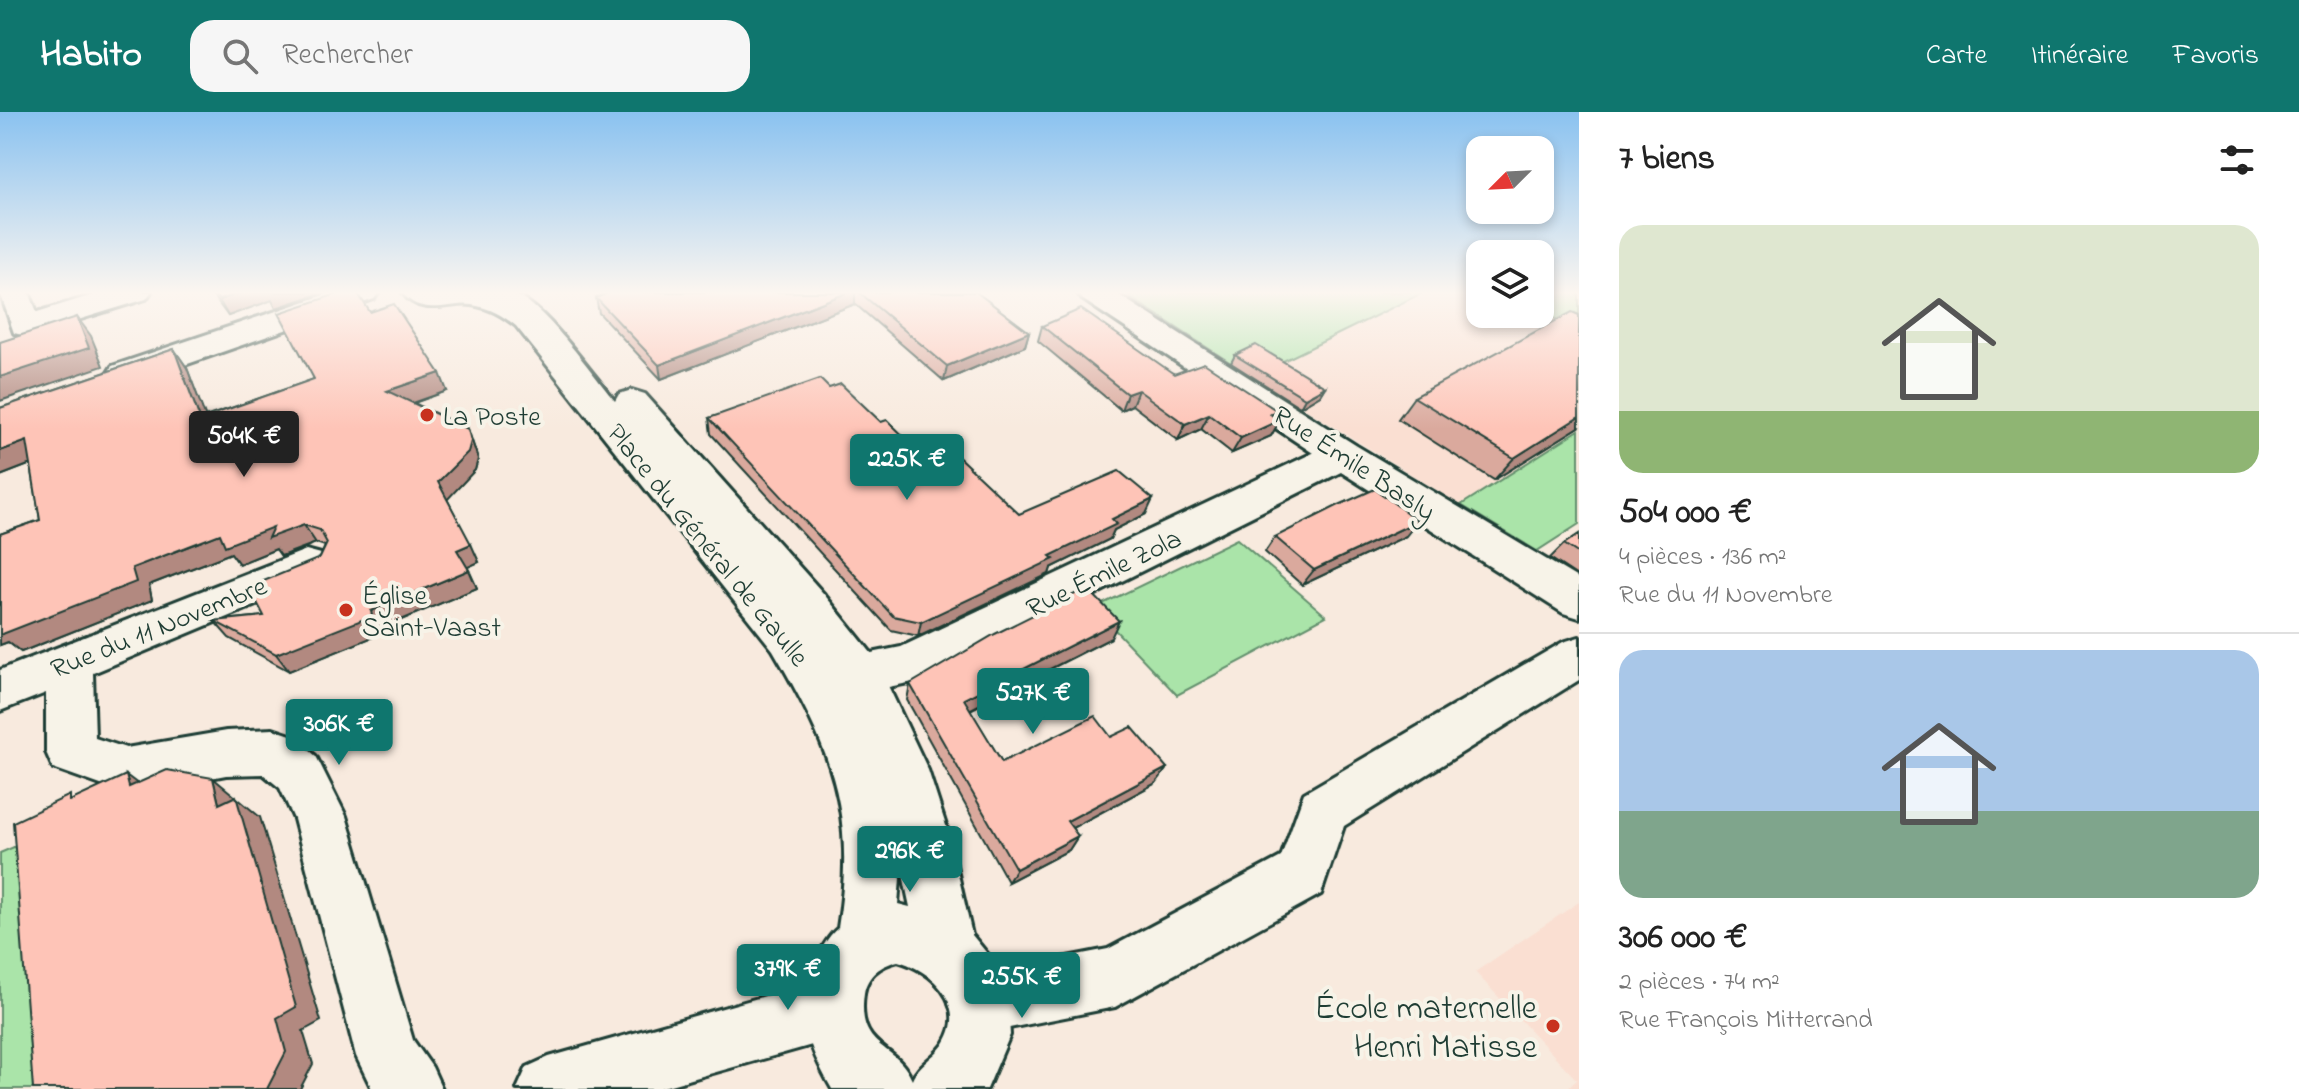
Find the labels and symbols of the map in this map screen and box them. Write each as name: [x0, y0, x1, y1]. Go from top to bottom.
north arrow: [1466, 136, 1554, 224]
street label: Rue Émile Basly: [1263, 397, 1443, 533]
place label: La Poste: [443, 398, 541, 439]
marker: La Poste: [418, 406, 436, 424]
pin: 504K €: [179, 411, 309, 479]
street label: Place du Général de Gaulle: [595, 416, 818, 677]
pin: 225K €: [842, 434, 972, 502]
street label: Rue Émile Zola: [1020, 520, 1189, 630]
street label: Rue du 11 Novembre: [45, 567, 274, 691]
place label: Église Saint-Vaast: [362, 577, 501, 650]
marker: Église Saint-Vaast: [337, 601, 355, 619]
pin: 527K €: [968, 668, 1098, 736]
pin: 306K €: [274, 699, 404, 767]
pin: 296K €: [845, 826, 975, 894]
pin: 379K €: [723, 944, 853, 1012]
pin: 255K €: [957, 952, 1087, 1020]
place label: École maternelle Henri Matisse: [1315, 985, 1538, 1074]
marker: École maternelle Henri Matisse: [1544, 1017, 1562, 1035]

